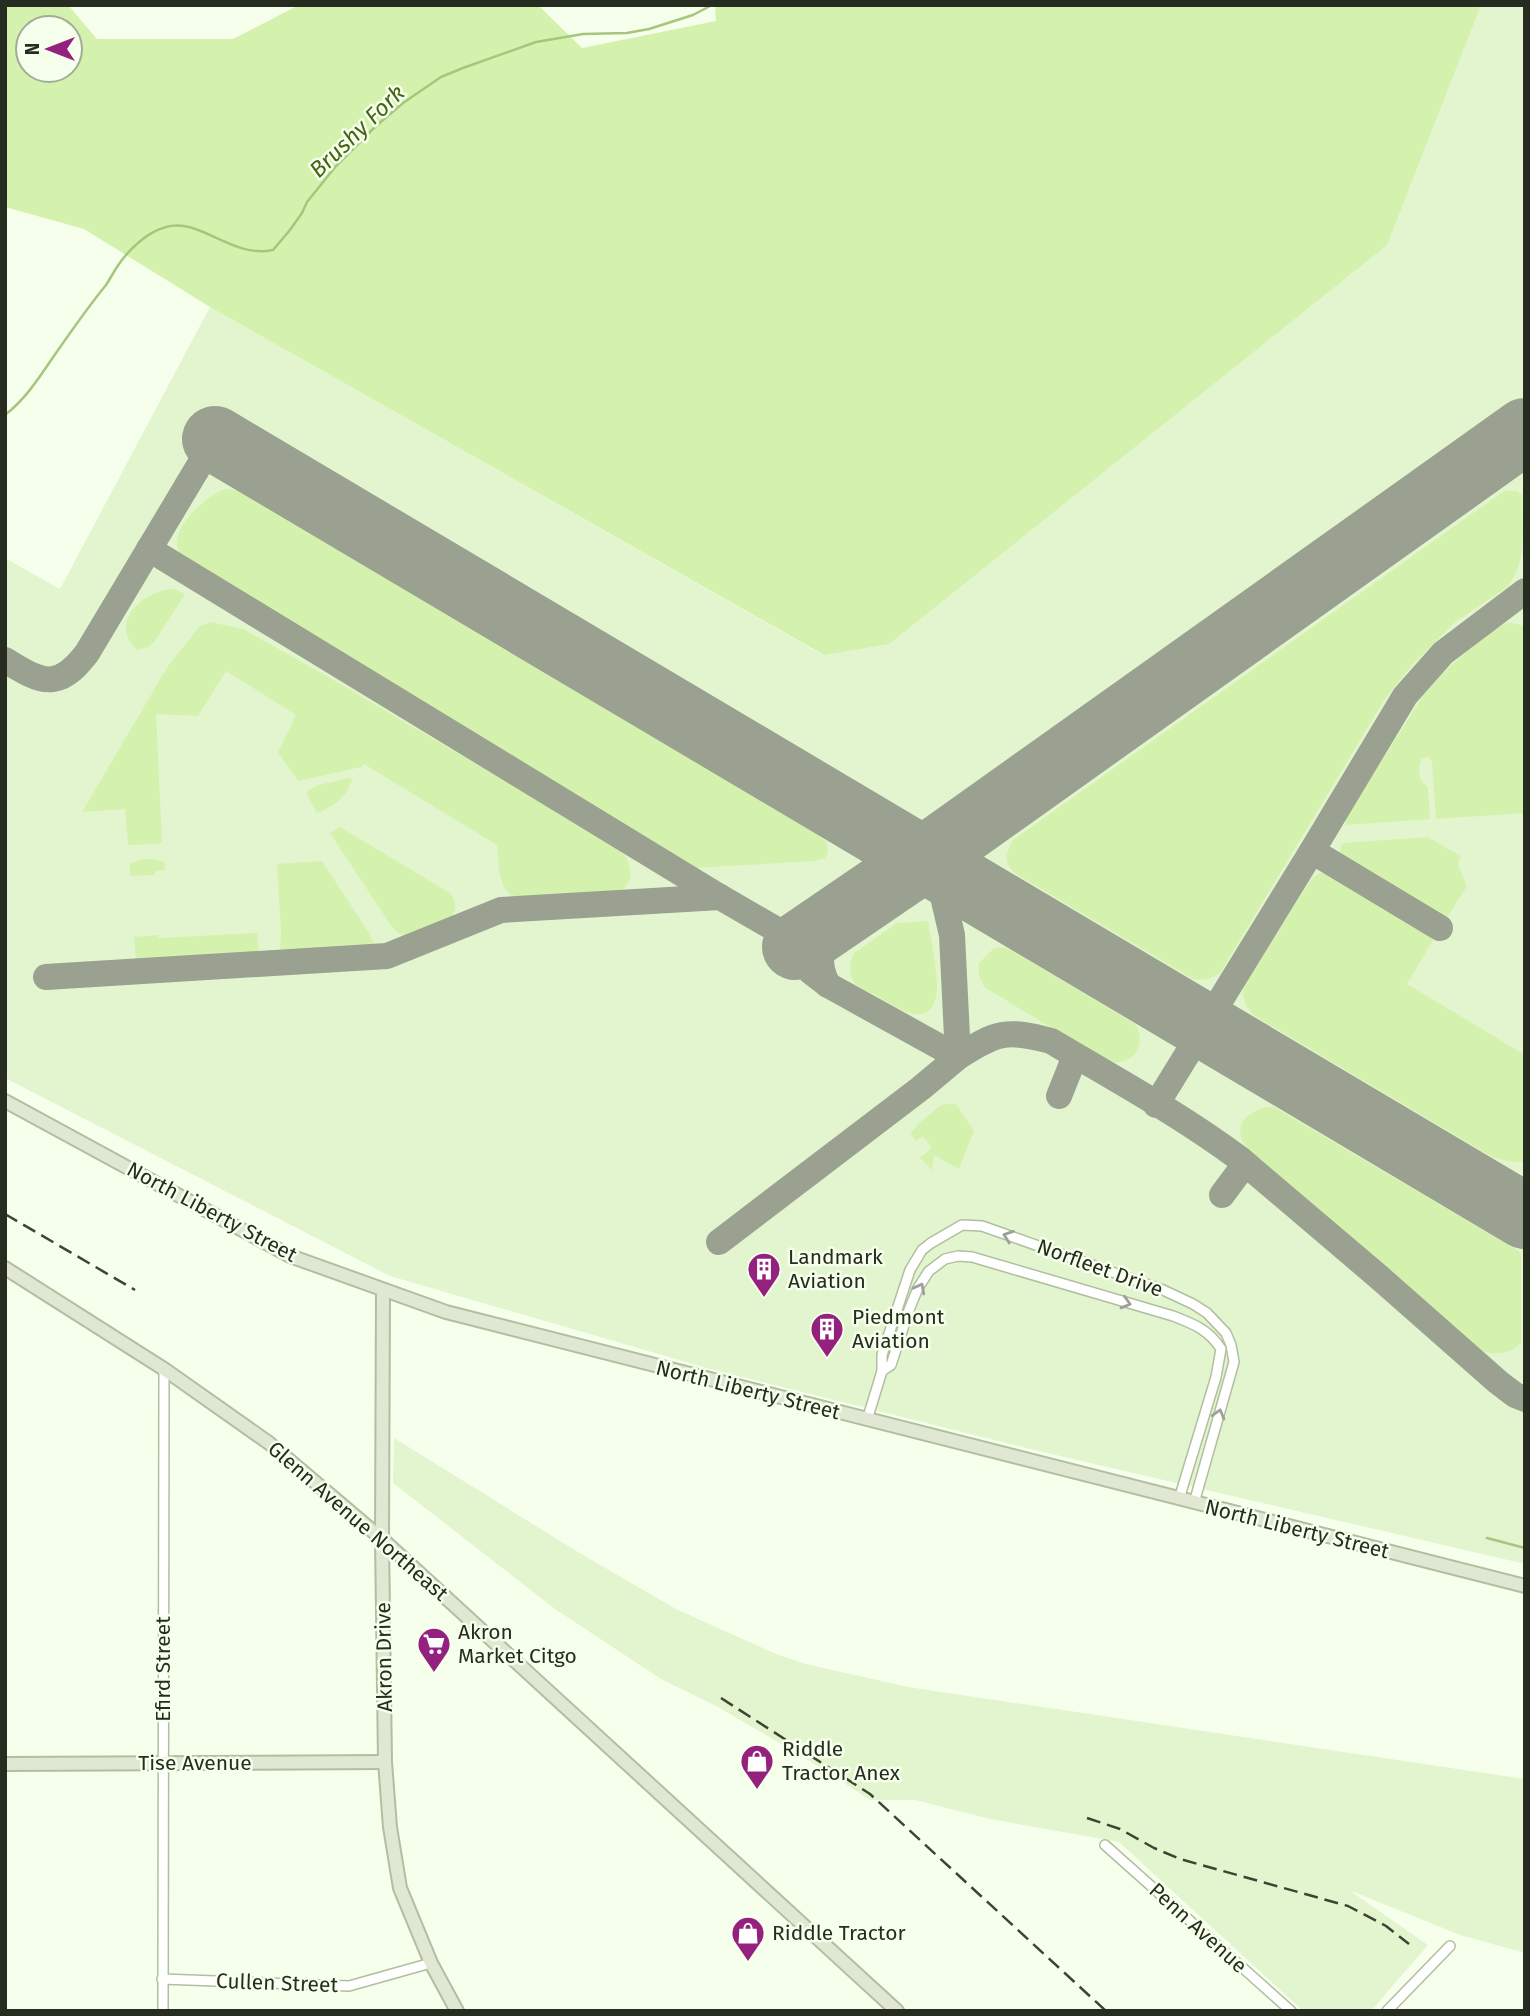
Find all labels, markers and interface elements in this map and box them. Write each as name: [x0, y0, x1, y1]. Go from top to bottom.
north arrow: [14, 14, 84, 84]
text: N: [21, 43, 44, 55]
water label: Brushy Fork: [303, 79, 411, 183]
street label: North Liberty Street: [122, 1156, 302, 1268]
one-way arrow: [1003, 1230, 1015, 1244]
street label: Norfleet Drive: [1033, 1233, 1167, 1303]
place label: Landmark Aviation: [788, 1244, 883, 1294]
building icon: Landmark Aviation: [745, 1250, 783, 1299]
one-way arrow: [911, 1283, 925, 1295]
one-way arrow: [1120, 1295, 1132, 1309]
place label: Piedmont Aviation: [852, 1304, 945, 1354]
building icon: Piedmont Aviation: [808, 1310, 846, 1359]
street label: North Liberty Street: [653, 1355, 843, 1426]
one-way arrow: [1211, 1408, 1226, 1420]
street label: Glenn Avenue Northeast: [262, 1436, 454, 1607]
street label: North Liberty Street: [1202, 1494, 1392, 1565]
street label: Akron Drive: [370, 1602, 398, 1712]
street label: Efird Street: [150, 1616, 176, 1722]
place label: Akron Market Citgo: [458, 1619, 577, 1669]
supermarket icon: Akron Market Citgo: [415, 1625, 453, 1674]
place label: Riddle Tractor Anex: [782, 1736, 901, 1786]
shop icon: Riddle Tractor Anex: [738, 1742, 776, 1791]
street label: Tise Avenue: [138, 1750, 252, 1776]
street label: Penn Avenue: [1144, 1877, 1252, 1979]
shop icon: Riddle Tractor: [729, 1914, 767, 1963]
place label: Riddle Tractor: [772, 1920, 906, 1946]
street label: Cullen Street: [216, 1968, 339, 1998]

